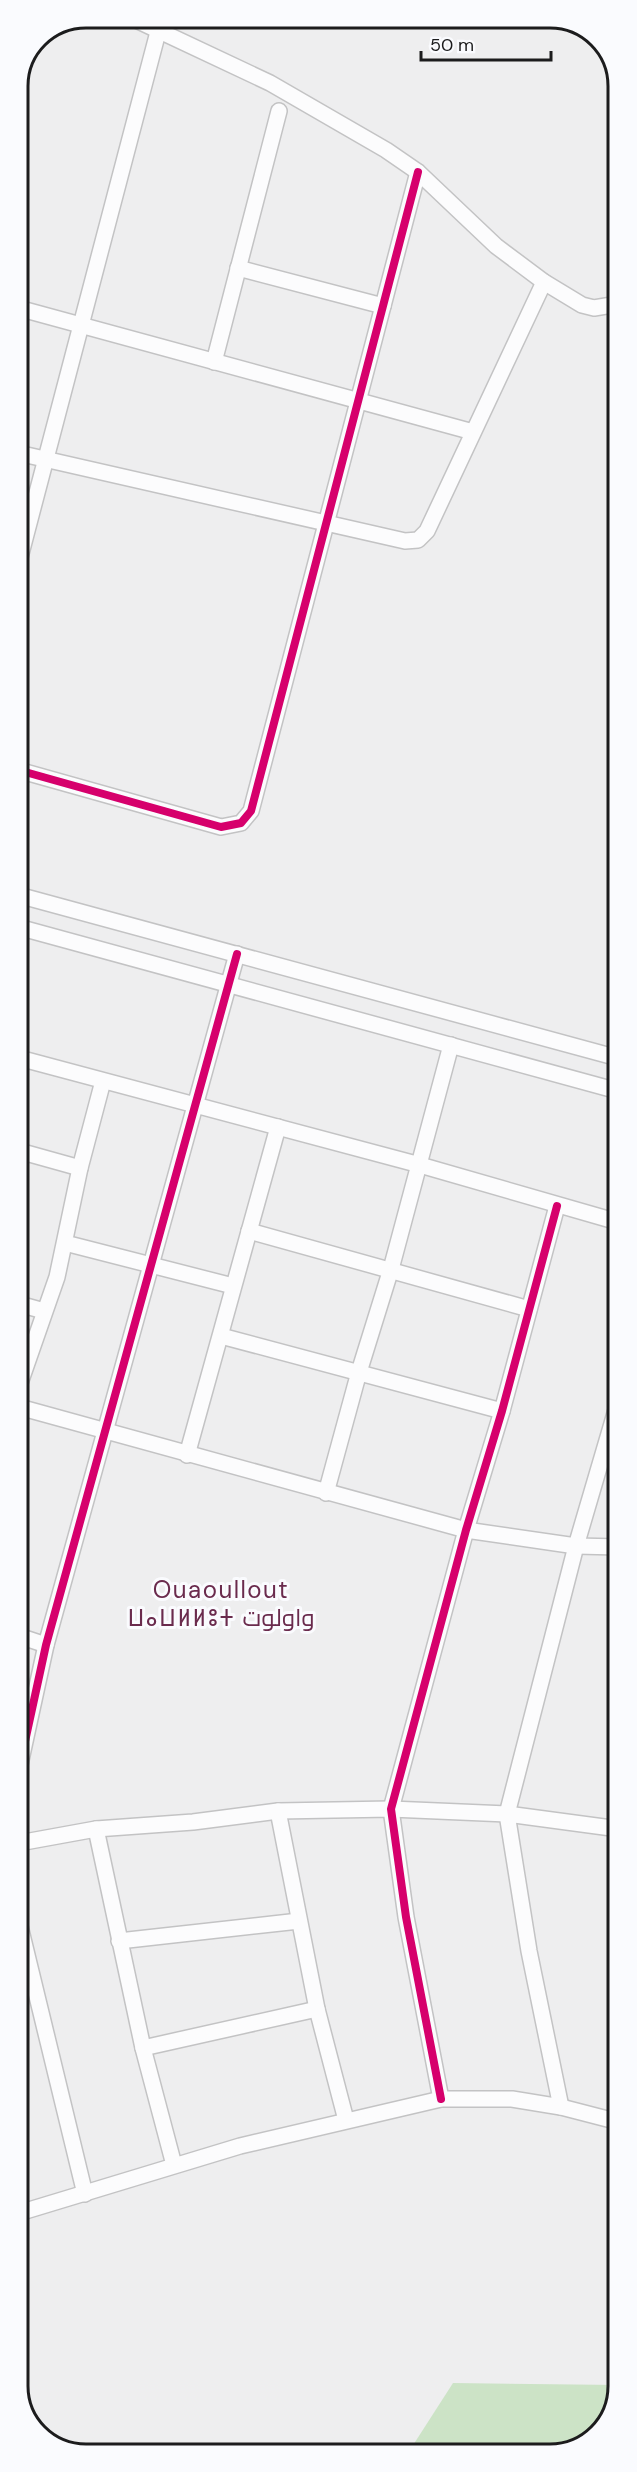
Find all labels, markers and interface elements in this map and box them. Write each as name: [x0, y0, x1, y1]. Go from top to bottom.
scale bar: [421, 24, 552, 62]
text: 50 m: [430, 33, 474, 57]
district label: Ouaoullout ⵡⴰⵡⵍⵍⵓⵜ واولوت: [127, 1574, 315, 1633]

